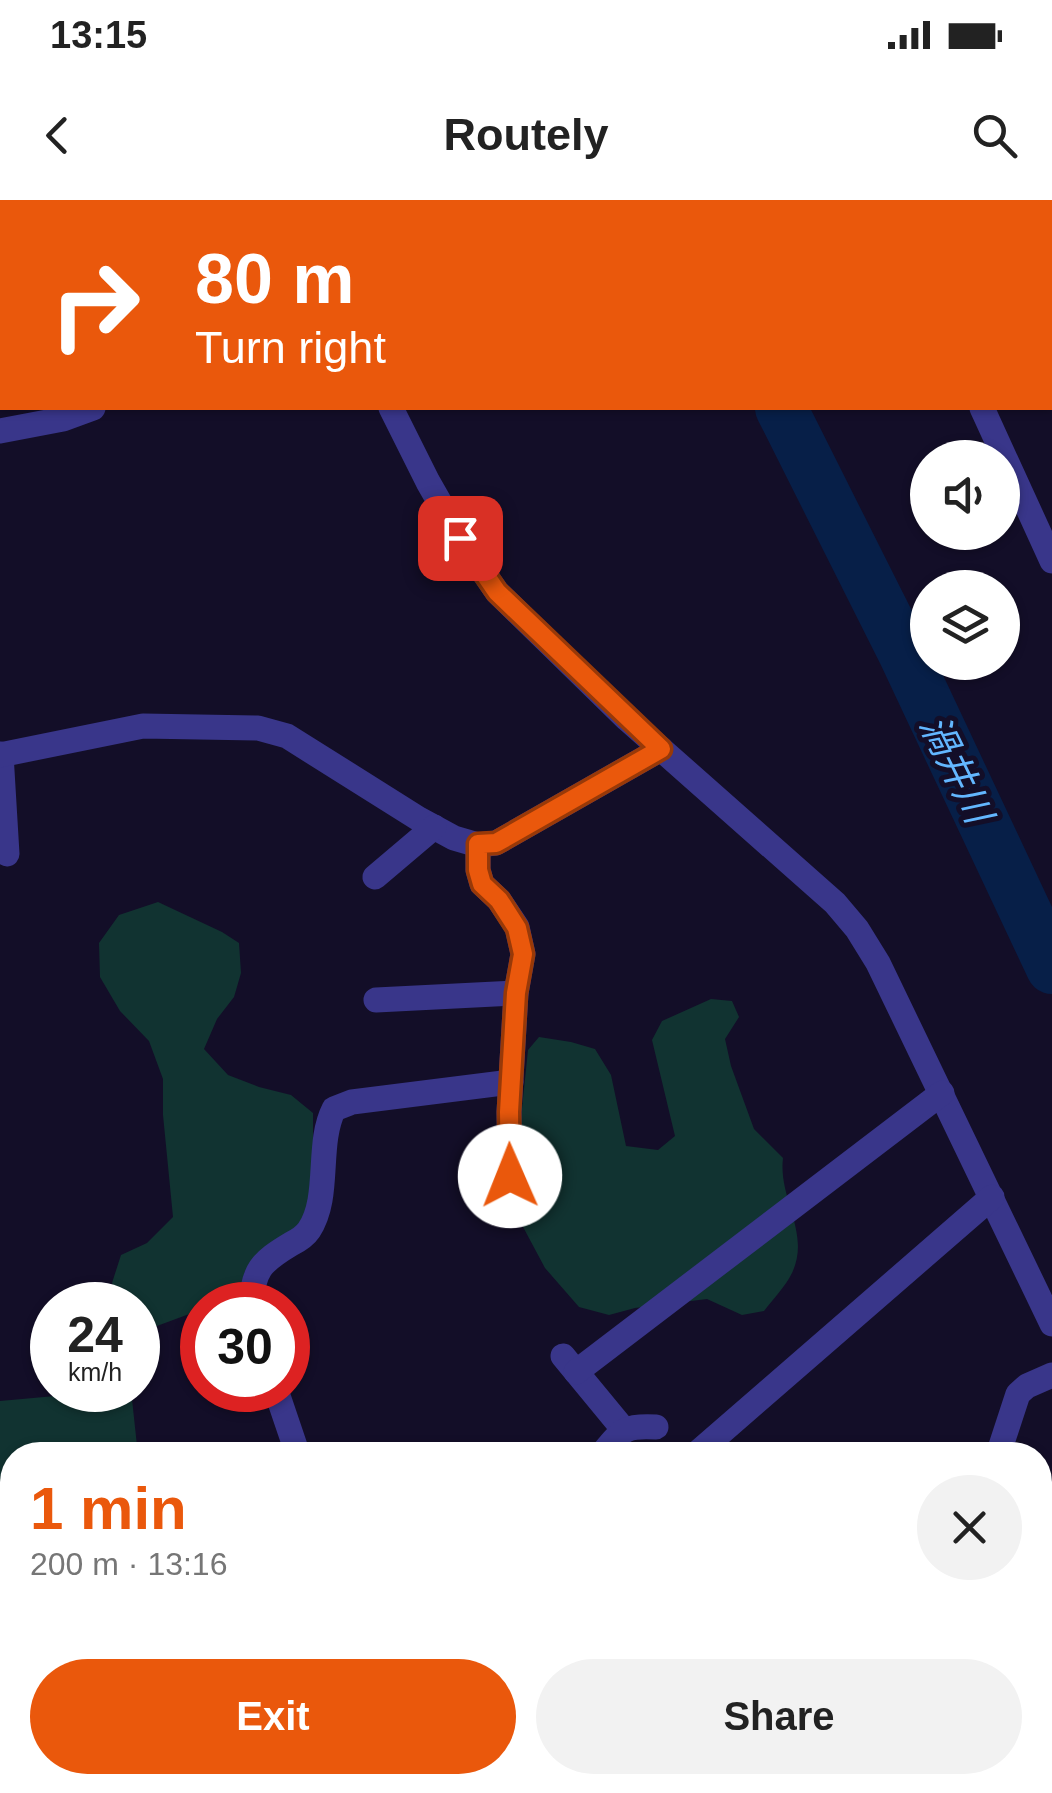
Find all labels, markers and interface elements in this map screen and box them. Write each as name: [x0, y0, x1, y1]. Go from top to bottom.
text: 13:15: [50, 14, 147, 56]
icon: back: [30, 108, 85, 163]
icon: search: [967, 108, 1022, 163]
text: Routely: [443, 109, 609, 160]
icon: right: [30, 240, 160, 370]
text: 80 m: [195, 240, 355, 318]
text: Turn right: [195, 322, 386, 373]
map controls: [910, 440, 1020, 680]
button: sound: [910, 440, 1020, 550]
pin: [418, 496, 503, 581]
icon: arrive: [433, 511, 488, 566]
button: layers: [910, 570, 1020, 680]
water label: 渦井川: [912, 709, 1002, 833]
position arrow: [458, 1124, 562, 1228]
speed limit sign: 30: [180, 1282, 310, 1412]
text: 24: [67, 1307, 123, 1363]
text: km/h: [68, 1358, 122, 1386]
text: 1 min: [30, 1475, 187, 1542]
button: close: [917, 1475, 1022, 1580]
text: 200 m · 13:16: [30, 1546, 227, 1582]
button: Exit: [30, 1659, 516, 1774]
button: Share: [536, 1659, 1022, 1774]

